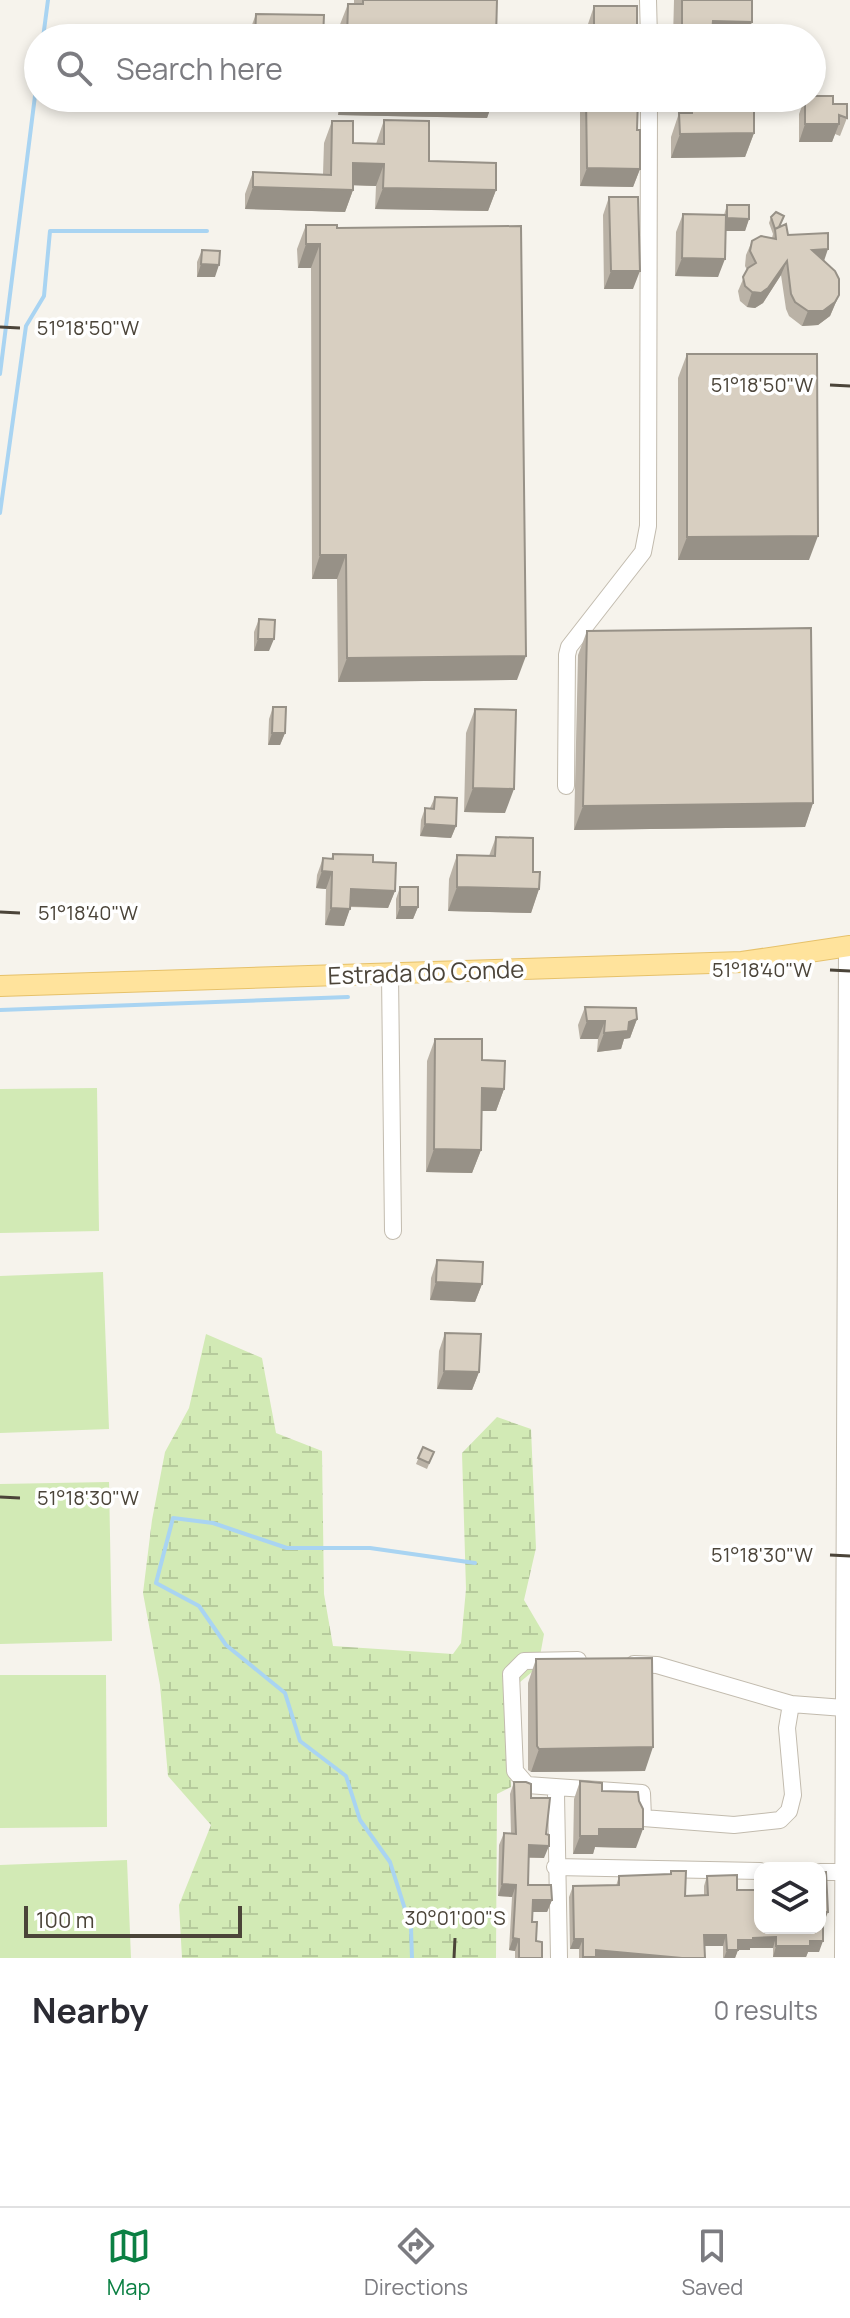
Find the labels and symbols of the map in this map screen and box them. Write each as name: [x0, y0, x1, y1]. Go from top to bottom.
text: 51°18'50"W: [37, 314, 139, 341]
text: 51°18'50"W: [711, 371, 813, 398]
text: 51°18'40"W: [38, 899, 138, 926]
street label: Estrada do Conde: [327, 952, 525, 991]
text: 51°18'40"W: [712, 956, 812, 983]
text: 51°18'30"W: [37, 1484, 139, 1511]
text: 51°18'30"W: [711, 1541, 813, 1568]
scale bar: [24, 1902, 242, 1938]
text: 30°01'00"S: [404, 1904, 506, 1931]

